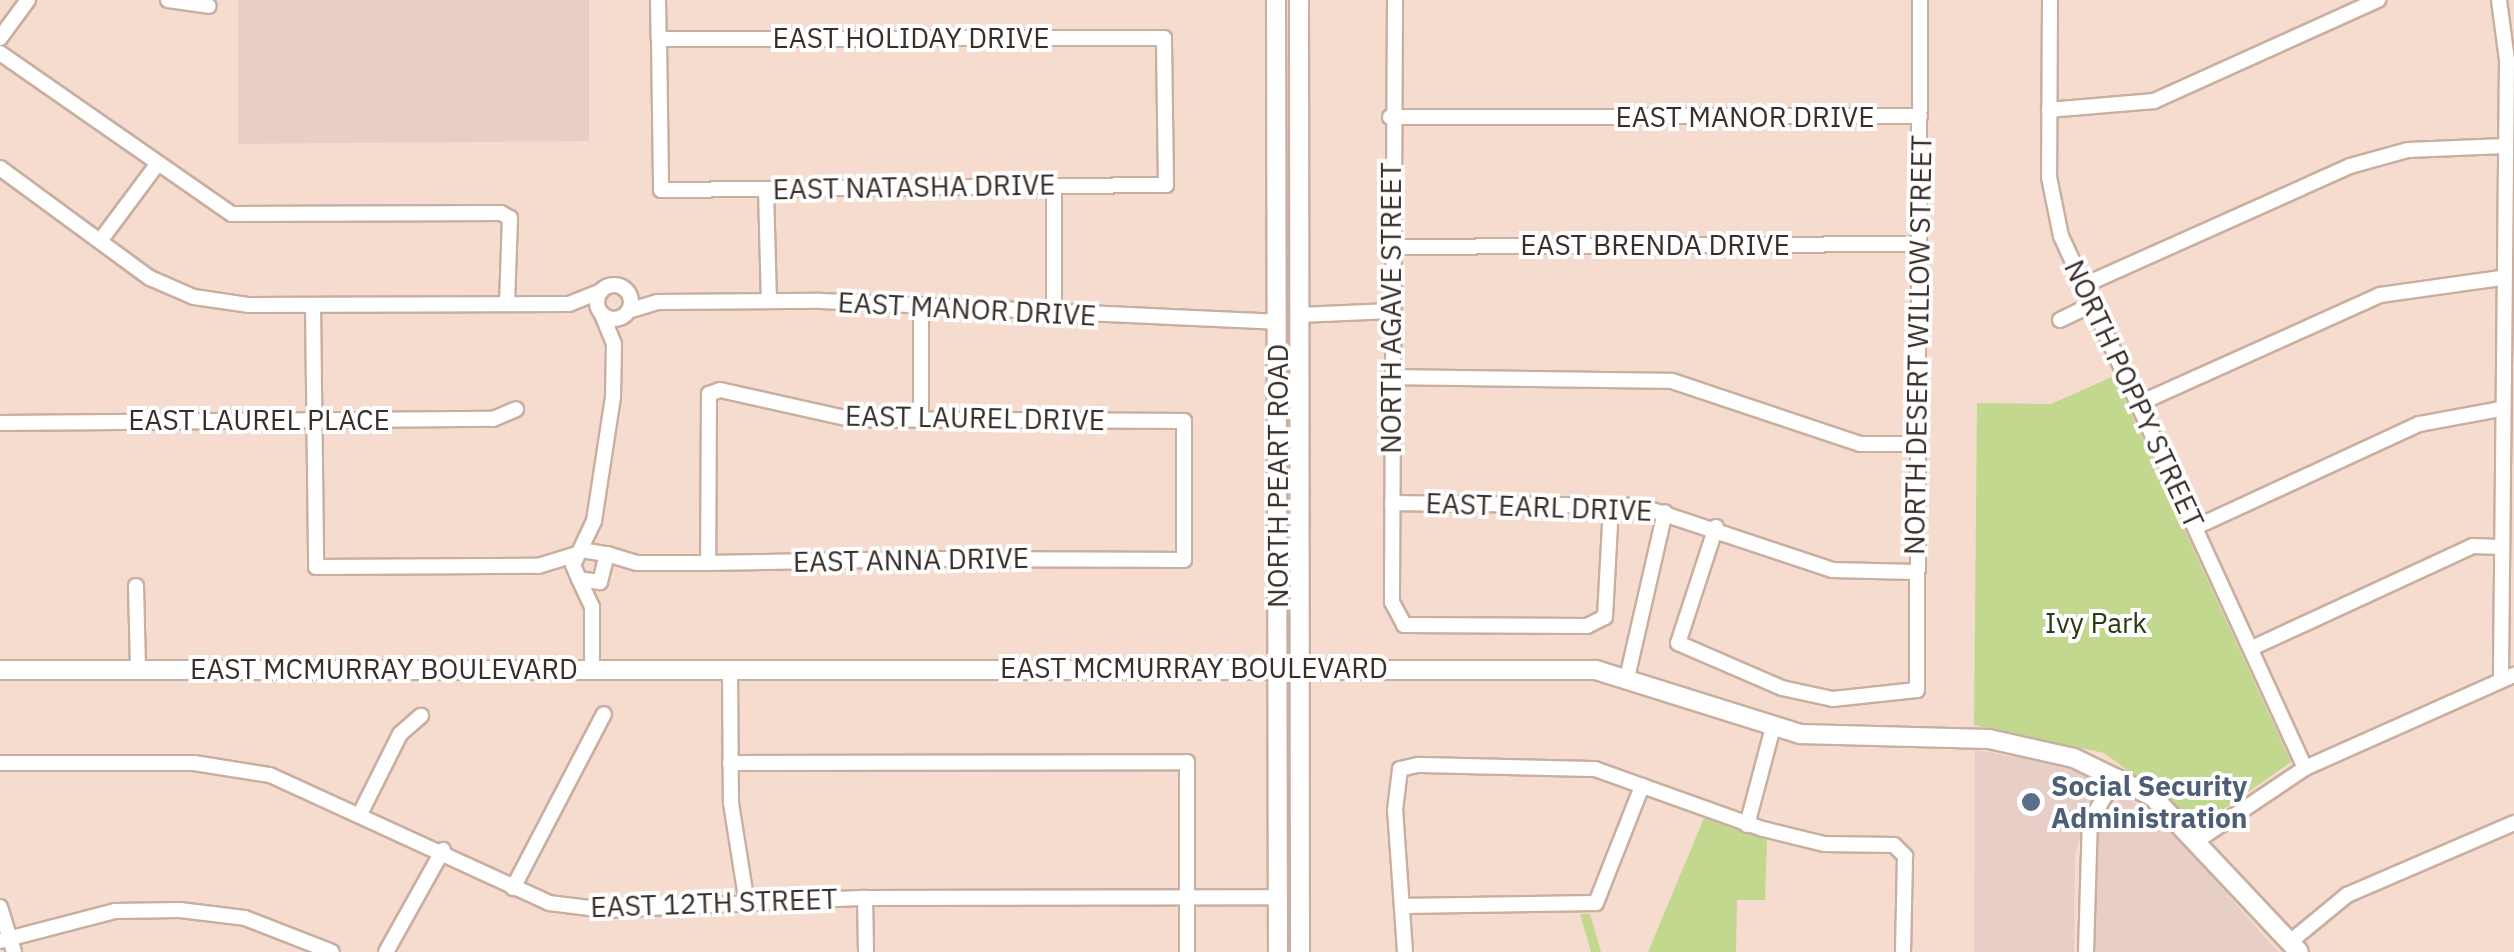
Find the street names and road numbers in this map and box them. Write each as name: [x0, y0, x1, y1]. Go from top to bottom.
street label: EAST HOLIDAY DRIVE: [772, 21, 1050, 55]
street label: EAST MANOR DRIVE: [1616, 100, 1874, 134]
street label: NORTH DESERT WILLOW STREET: [1898, 135, 1938, 555]
street label: NORTH AGAVE STREET: [1374, 162, 1408, 454]
street label: EAST NATASHA DRIVE: [772, 168, 1056, 206]
street label: EAST BRENDA DRIVE: [1520, 228, 1790, 262]
street label: NORTH POPPY STREET: [2057, 255, 2211, 533]
street label: EAST MANOR DRIVE: [837, 285, 1097, 333]
street label: NORTH PEART ROAD: [1261, 344, 1295, 608]
street label: EAST LAUREL DRIVE: [845, 399, 1105, 437]
street label: EAST LAUREL PLACE: [128, 403, 390, 437]
street label: EAST EARL DRIVE: [1425, 486, 1653, 528]
street label: EAST ANNA DRIVE: [793, 541, 1029, 579]
street label: EAST MCMURRAY BOULEVARD: [1000, 651, 1388, 685]
street label: EAST MCMURRAY BOULEVARD: [190, 652, 578, 686]
street label: EAST 12TH STREET: [590, 882, 838, 924]

